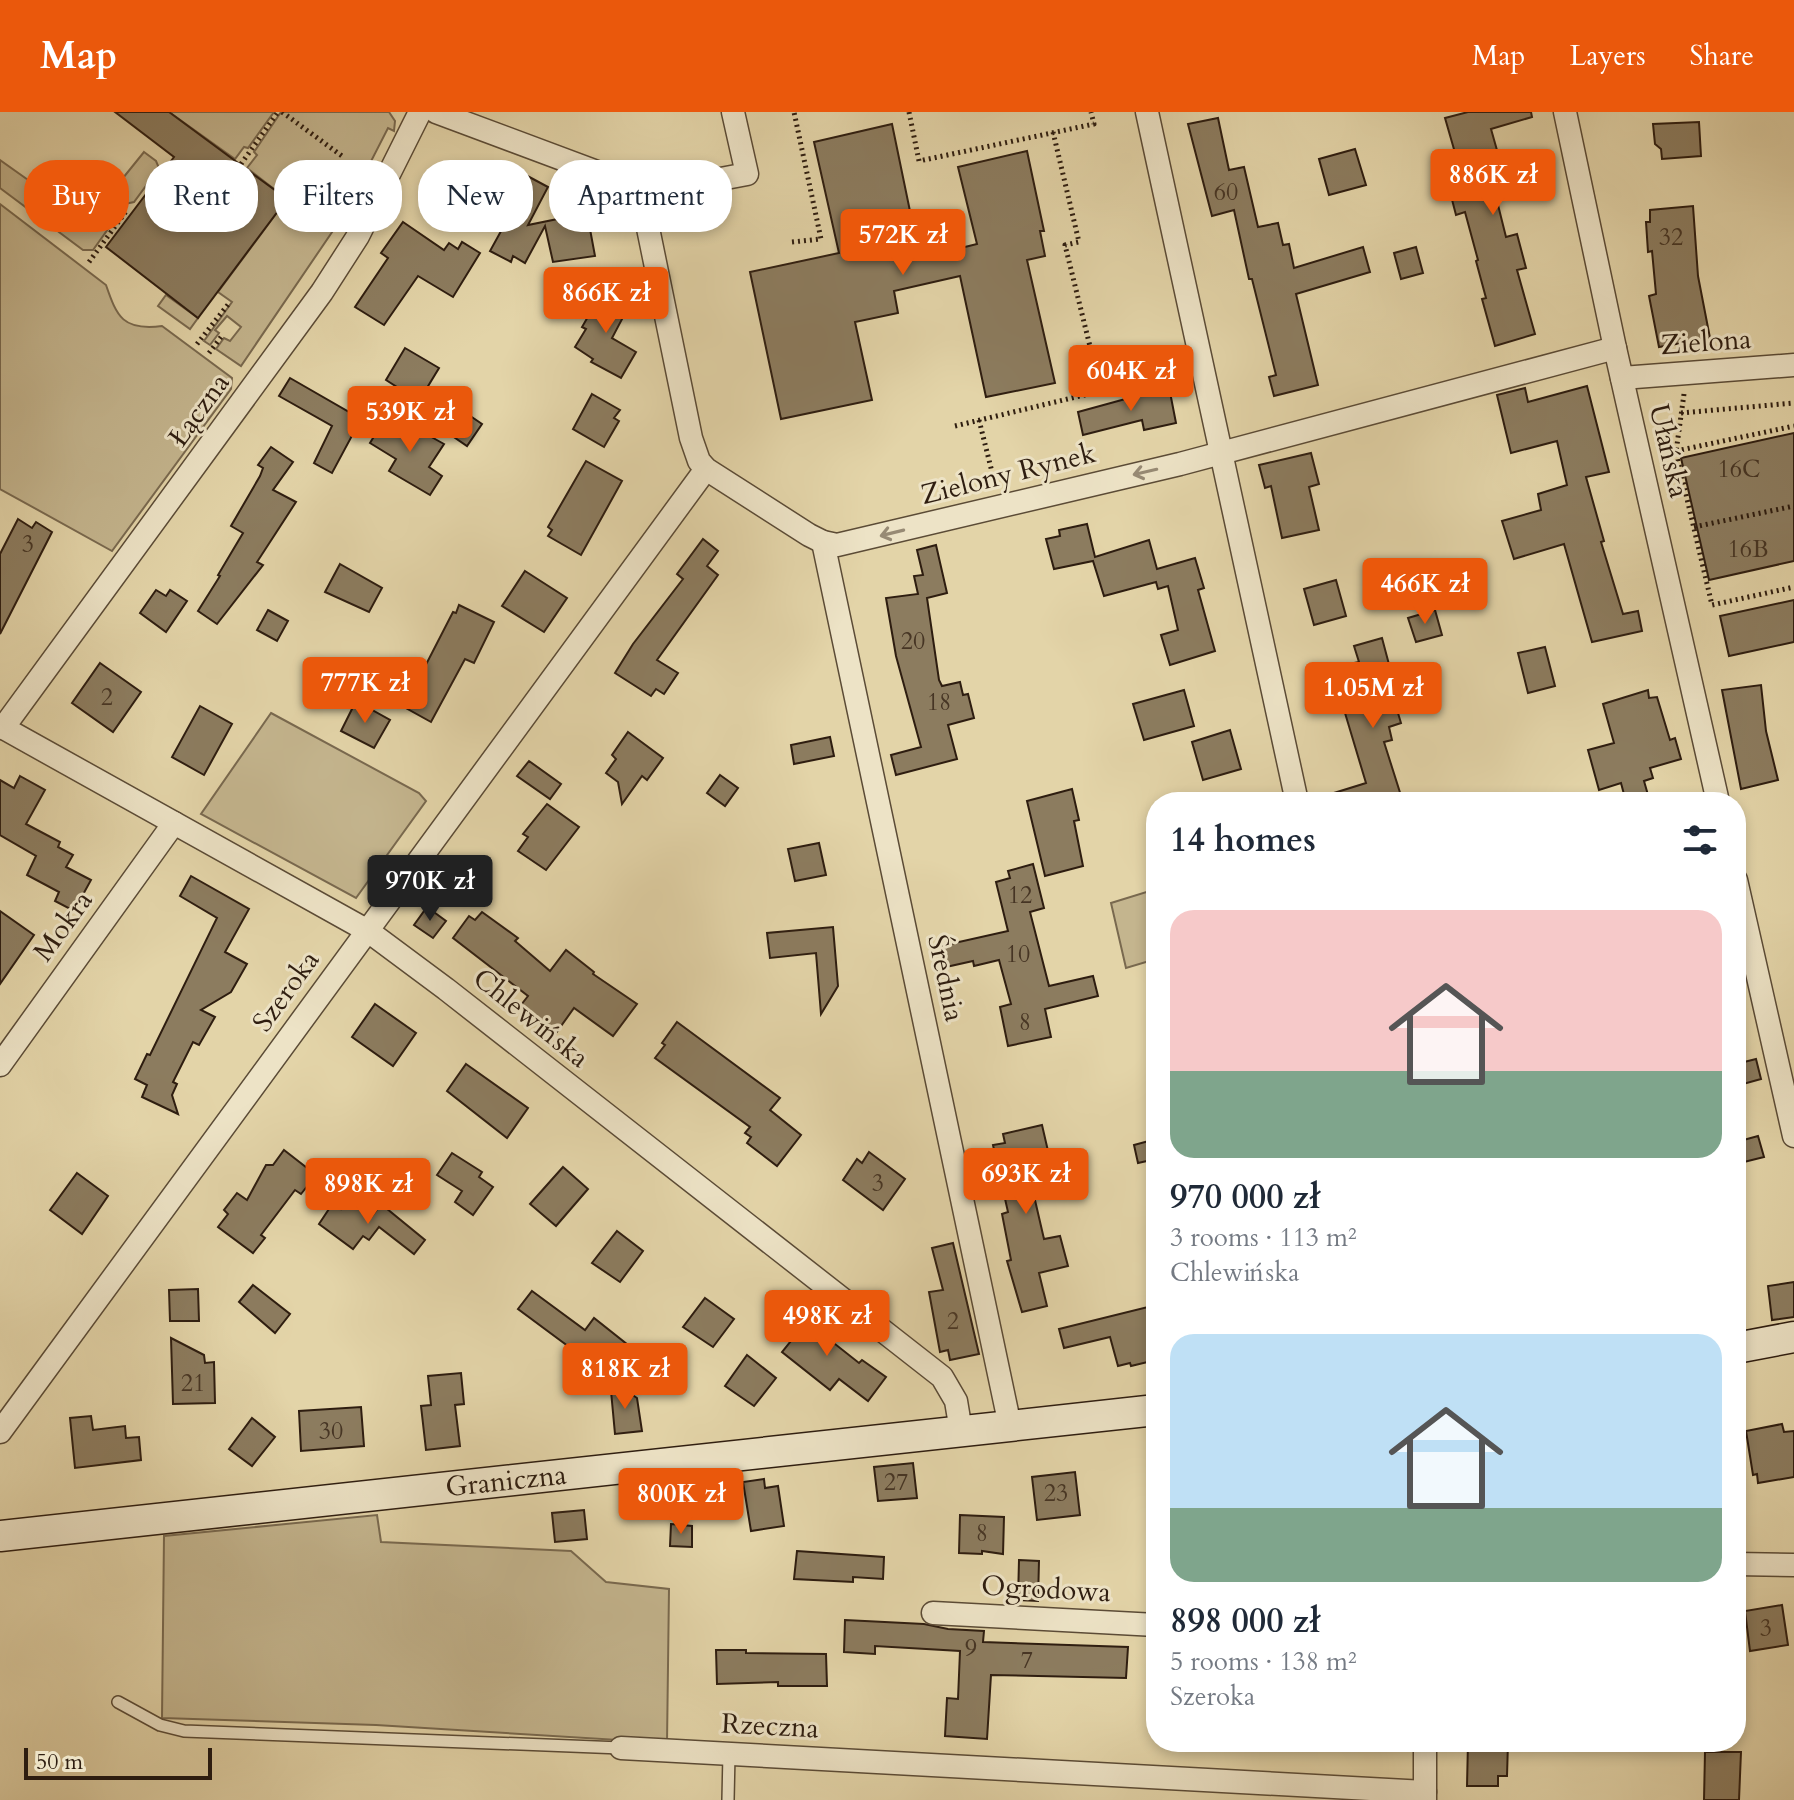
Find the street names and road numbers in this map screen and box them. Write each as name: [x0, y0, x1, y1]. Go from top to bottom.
street label: Zielona: [1659, 320, 1753, 364]
street label: Łączna: [159, 366, 239, 454]
street label: Ułańska: [1640, 400, 1698, 502]
street label: Zielony Rynek: [917, 434, 1099, 514]
street label: Mokra: [24, 883, 102, 969]
street label: Średnia: [918, 931, 974, 1025]
street label: Szeroka: [244, 943, 328, 1039]
street label: Chlewińska: [465, 959, 597, 1077]
street label: Graniczna: [444, 1456, 568, 1506]
street label: Ogrodowa: [980, 1567, 1112, 1611]
street label: Rzeczna: [720, 1704, 820, 1748]

